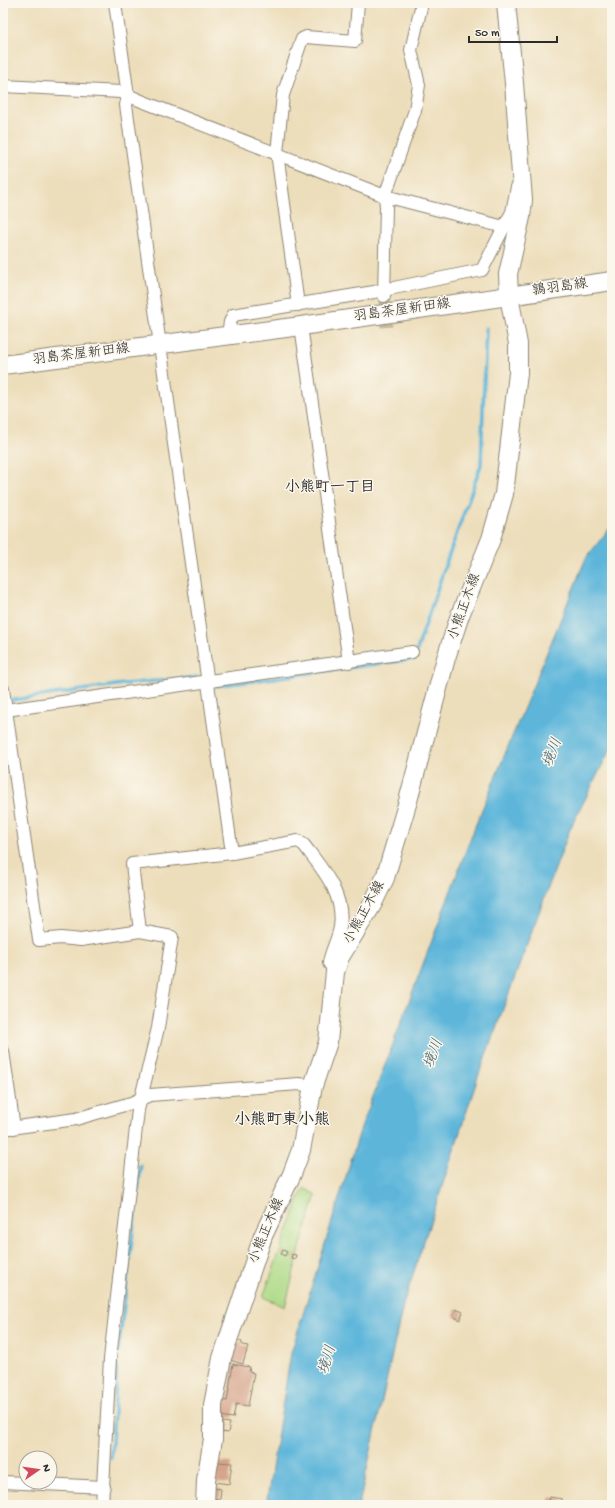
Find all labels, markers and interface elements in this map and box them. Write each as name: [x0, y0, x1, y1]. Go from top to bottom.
scale bar: [469, 18, 557, 44]
text: 50 m: [475, 27, 500, 41]
street label: 鶉羽島線: [531, 276, 589, 300]
street label: 羽島茶屋新田線: [352, 296, 452, 326]
street label: 羽島茶屋新田線: [31, 341, 131, 369]
district label: 小熊町一丁目: [285, 478, 375, 497]
street label: 小熊正木線: [445, 571, 485, 643]
water label: 境川: [539, 736, 567, 770]
street label: 小熊正木線: [341, 878, 389, 948]
water label: 境川: [420, 1037, 448, 1071]
district label: 小熊町東小熊: [234, 1110, 330, 1131]
street label: 小熊正木線: [246, 1195, 288, 1267]
water label: 境川: [315, 1343, 341, 1377]
north arrow: [18, 1450, 58, 1490]
text: N: [39, 1463, 52, 1473]

